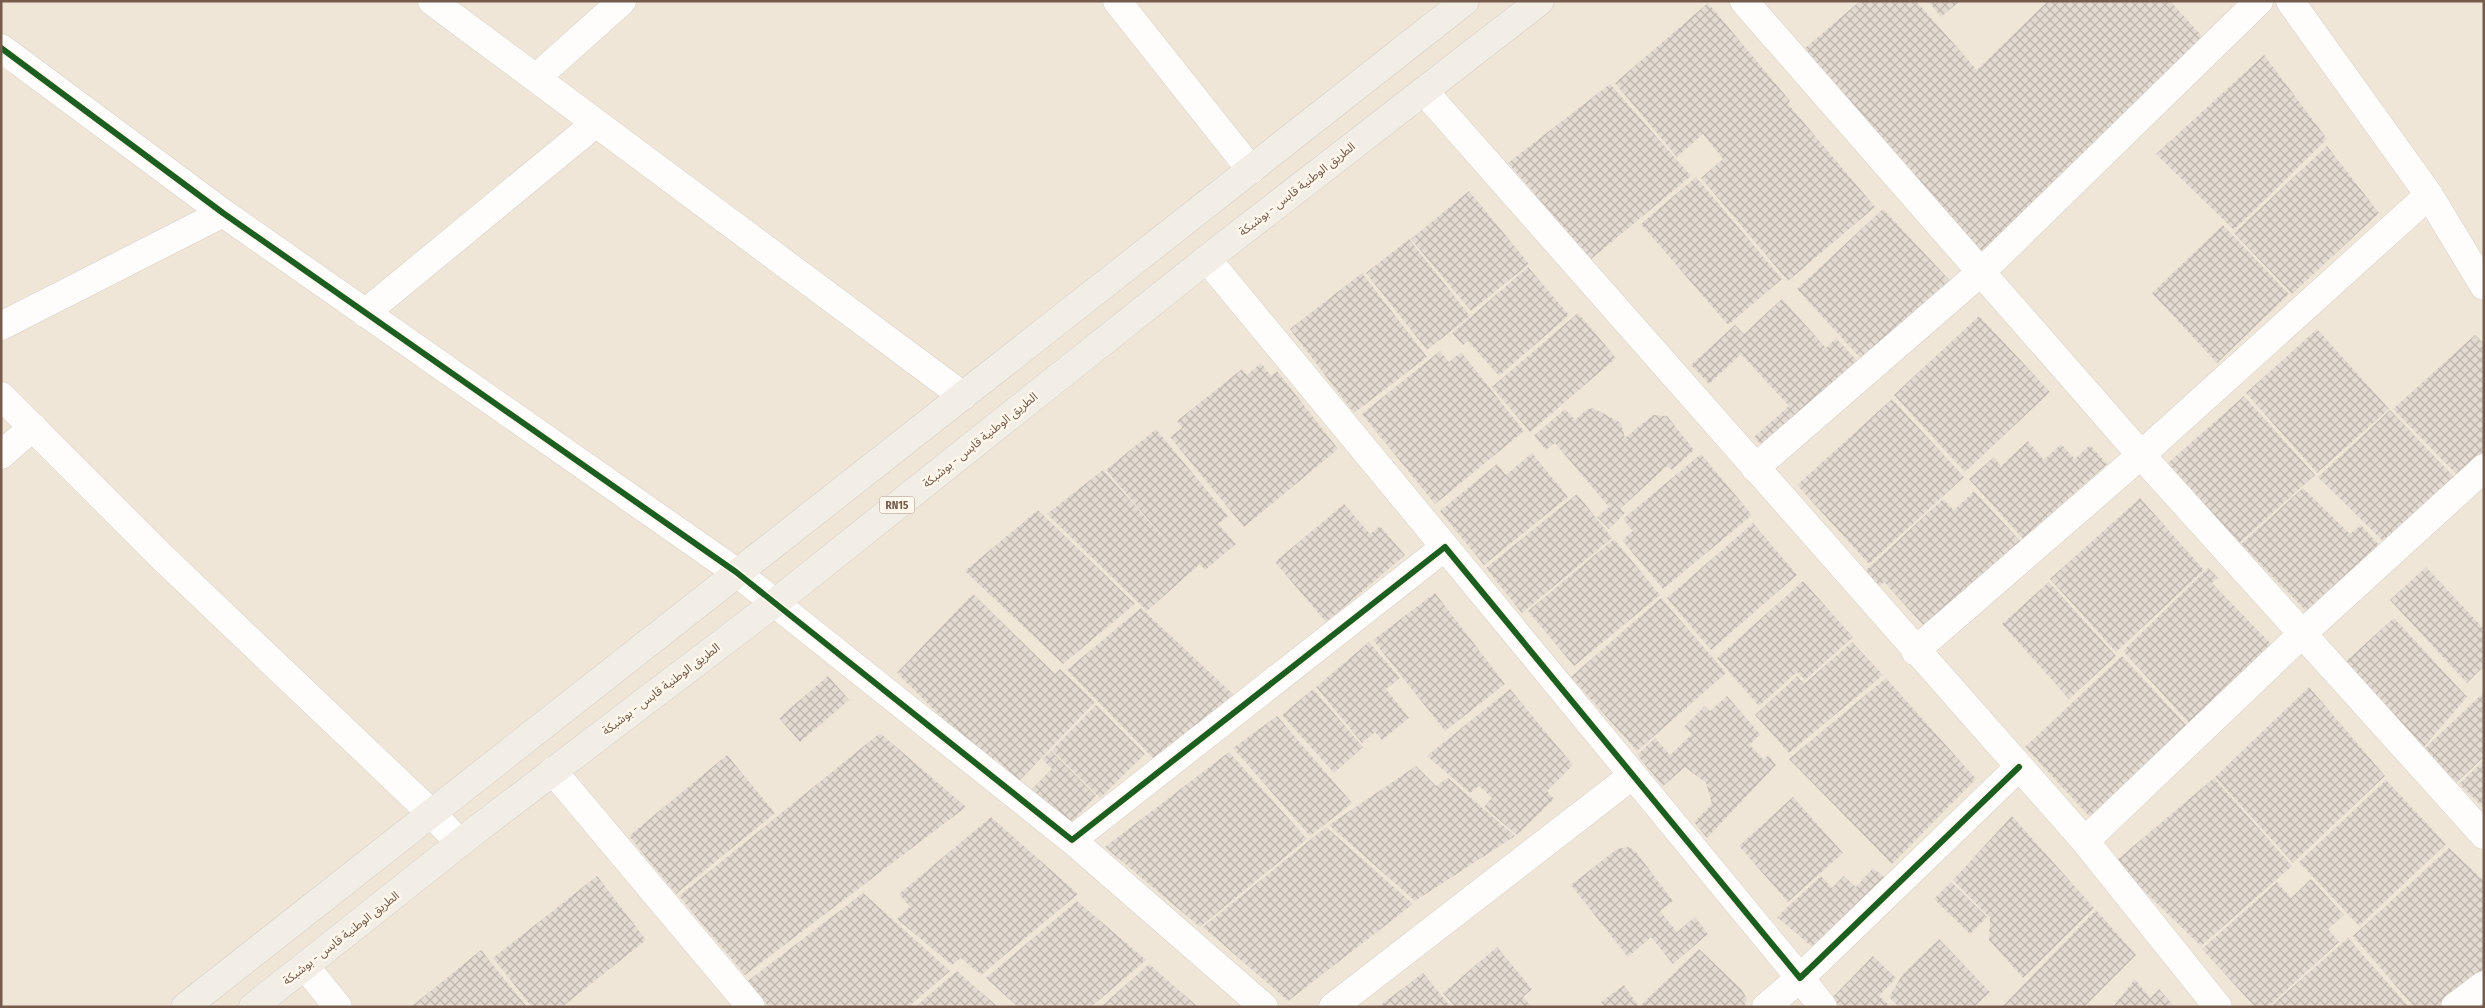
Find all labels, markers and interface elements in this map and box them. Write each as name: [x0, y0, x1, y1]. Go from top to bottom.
street label: الطريق الوطنية قابس - بوشبكة: [1236, 139, 1359, 240]
street label: الطريق الوطنية قابس - بوشبكة: [920, 389, 1041, 491]
road number: RN15: [880, 496, 914, 514]
street label: الطريق الوطنية قابس - بوشبكة: [599, 640, 723, 739]
street label: الطريق الوطنية قابس - بوشبكة: [280, 888, 403, 989]

